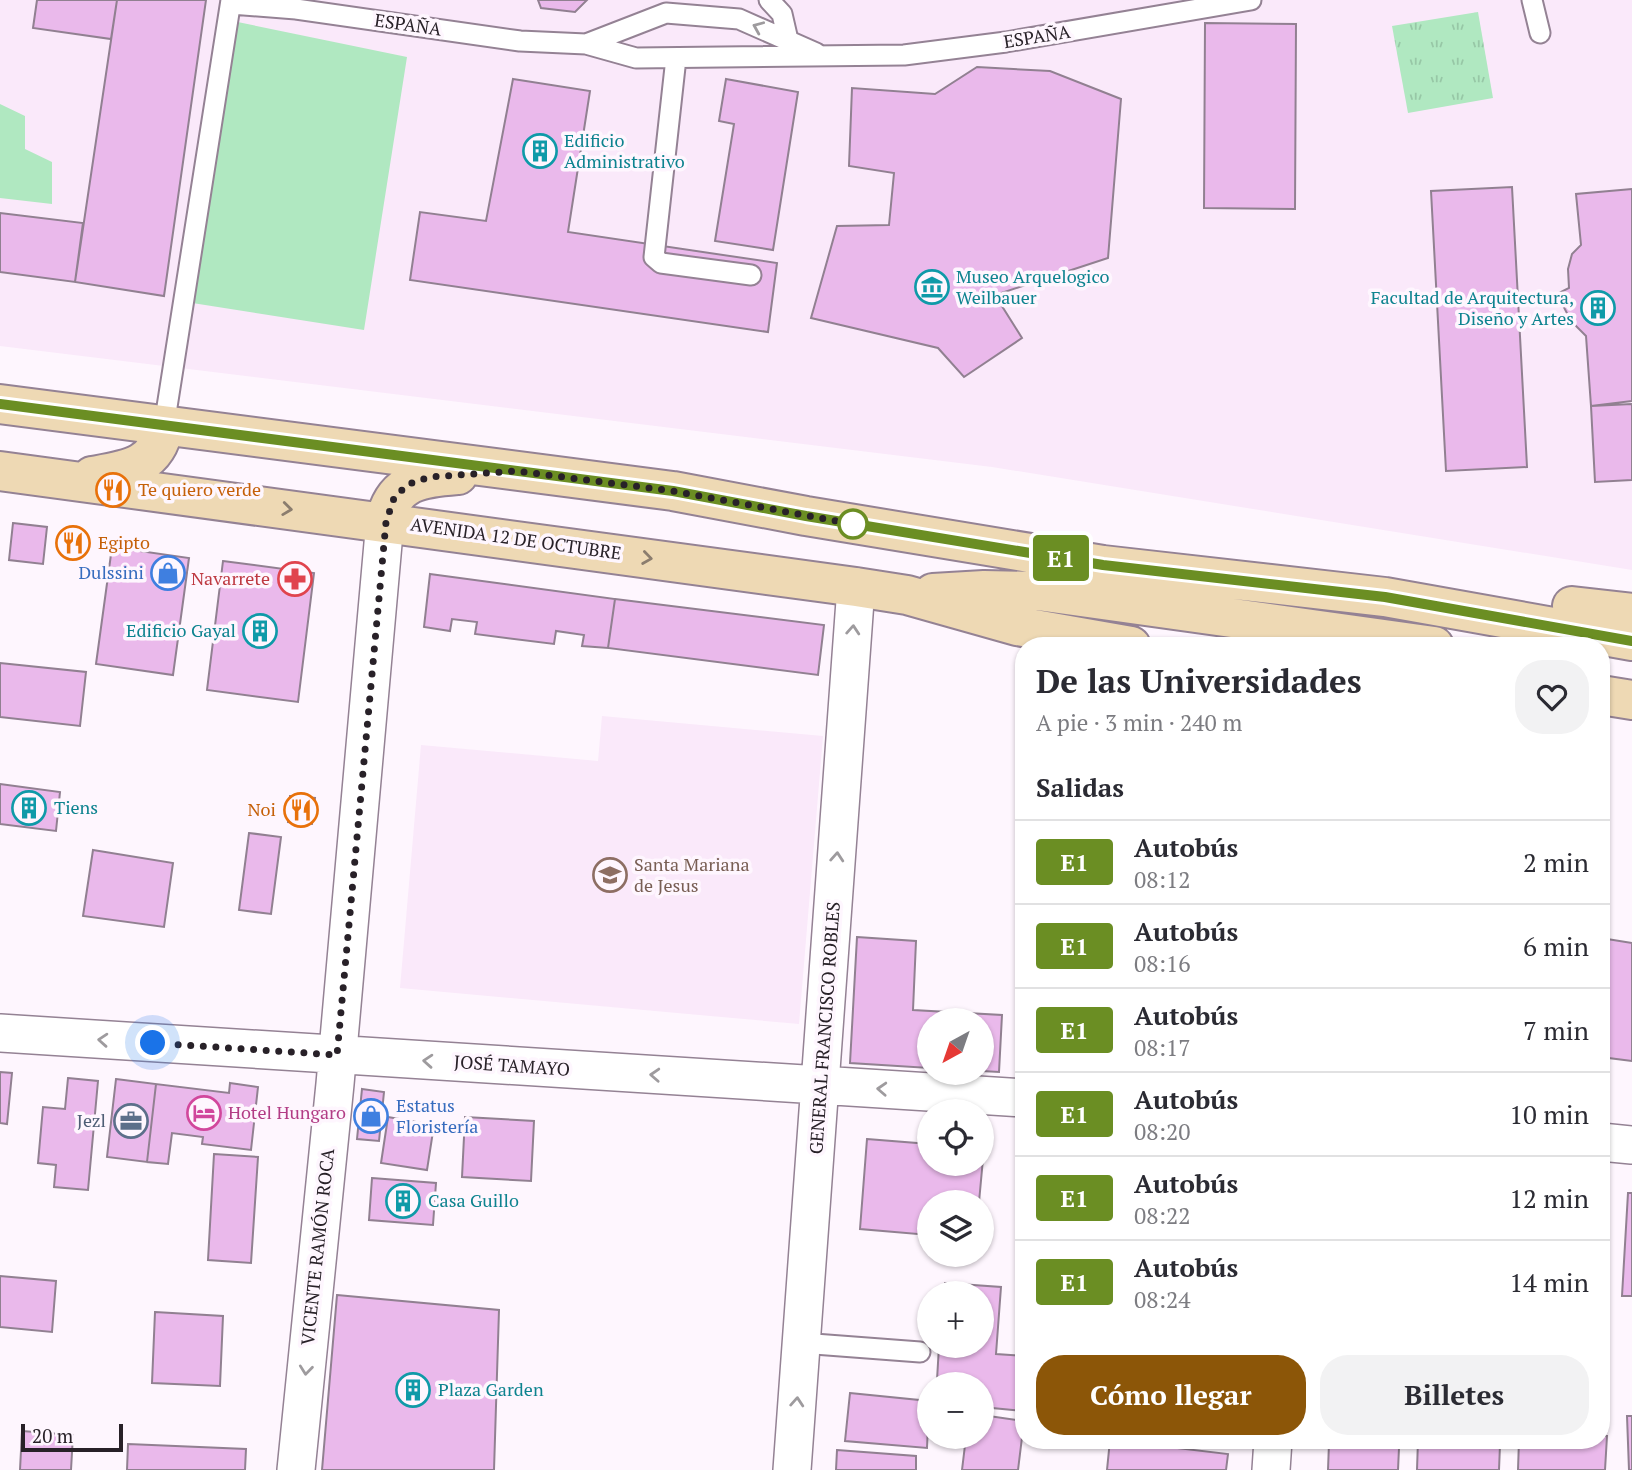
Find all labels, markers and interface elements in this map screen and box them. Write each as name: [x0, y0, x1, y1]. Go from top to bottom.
street label: ESPAÑA: [373, 7, 444, 41]
street label: ESPAÑA: [1002, 19, 1073, 53]
one-way arrow: [753, 21, 765, 35]
place label: Edificio Administrativo: [564, 128, 685, 173]
building icon: Edificio Administrativo: [521, 132, 559, 170]
place label: Museo Arquelogico Weilbauer: [956, 264, 1110, 309]
museum icon: Museo Arquelogico Weilbauer: [913, 268, 951, 306]
place label: Facultad de Arquitectura, Diseño y Artes: [1371, 285, 1574, 330]
building icon: Facultad de Arquitectura, Diseño y Artes: [1579, 289, 1617, 327]
restaurant icon: Te quiero verde: [94, 471, 132, 509]
place label: Te quiero verde: [138, 477, 261, 501]
one-way arrow: [281, 501, 292, 516]
unlabelled marker: [838, 509, 868, 539]
street label: AVENIDA 12 DE OCTUBRE: [409, 511, 623, 565]
restaurant icon: Egipto: [54, 524, 92, 562]
place label: Egipto: [98, 530, 150, 554]
line badge: E1: [1030, 535, 1092, 581]
text: E1: [1047, 542, 1075, 574]
one-way arrow: [641, 550, 653, 565]
shop icon: Dulssini: [149, 554, 187, 592]
place label: Dulssini: [78, 560, 144, 584]
pharmacy icon: Navarrete: [276, 560, 314, 598]
place label: Navarrete: [191, 566, 270, 590]
building icon: Edificio Gayal: [241, 612, 279, 650]
place label: Edificio Gayal: [126, 618, 236, 642]
one-way arrow: [845, 625, 860, 636]
text: De las Universidades: [1036, 659, 1362, 702]
button: heart: [1515, 660, 1589, 734]
text: A pie · 3 min · 240 m: [1036, 707, 1242, 738]
text: Salidas: [1036, 770, 1124, 804]
building icon: Tiens: [10, 789, 48, 827]
restaurant icon: Noi: [282, 791, 320, 829]
place label: Tiens: [54, 795, 98, 819]
place label: Noi: [247, 797, 276, 821]
text: Autobús: [1134, 830, 1238, 864]
text: 2 min: [1523, 845, 1589, 879]
text: E1: [1060, 846, 1089, 878]
place label: Santa Mariana de Jesus: [634, 852, 749, 897]
one-way arrow: [829, 852, 844, 863]
school or university icon: Santa Mariana de Jesus: [591, 856, 629, 894]
text: 08:12: [1134, 864, 1191, 895]
street label: GENERAL FRANCISCO ROBLES: [803, 901, 845, 1155]
text: Autobús: [1134, 914, 1238, 948]
text: 6 min: [1523, 929, 1589, 963]
text: E1: [1060, 930, 1089, 962]
text: 08:16: [1134, 948, 1191, 979]
text: Autobús: [1134, 998, 1238, 1032]
north arrow: [917, 1008, 994, 1085]
map controls: [917, 1008, 994, 1449]
text: 7 min: [1523, 1013, 1589, 1047]
text: E1: [1060, 1014, 1089, 1046]
your location: [135, 1025, 170, 1060]
text: 08:17: [1134, 1032, 1191, 1063]
one-way arrow: [98, 1033, 109, 1048]
street label: JOSÉ TAMAYO: [453, 1049, 571, 1081]
one-way arrow: [422, 1054, 433, 1069]
one-way arrow: [649, 1068, 660, 1083]
one-way arrow: [876, 1082, 887, 1097]
text: Autobús: [1134, 1082, 1238, 1116]
place label: Estatus Floristería: [396, 1093, 478, 1138]
hotel icon: Hotel Hungaro: [185, 1094, 223, 1132]
shop icon: Estatus Floristería: [352, 1097, 390, 1135]
text: 10 min: [1509, 1097, 1589, 1131]
text: E1: [1060, 1098, 1089, 1130]
button: locate: [917, 1099, 994, 1176]
place label: Hotel Hungaro: [228, 1100, 346, 1124]
office icon: Jezl: [112, 1102, 150, 1140]
place label: Jezl: [77, 1108, 106, 1132]
text: 08:20: [1134, 1116, 1191, 1147]
street label: VICENTE RAMÓN ROCA: [295, 1147, 339, 1347]
text: Autobús: [1134, 1166, 1238, 1200]
text: 12 min: [1509, 1181, 1589, 1215]
building icon: Casa Guillo: [384, 1182, 422, 1220]
text: E1: [1060, 1182, 1089, 1214]
place label: Casa Guillo: [428, 1188, 519, 1212]
button: layers: [917, 1190, 994, 1267]
text: 08:22: [1134, 1200, 1191, 1231]
text: Autobús: [1134, 1250, 1238, 1284]
text: 14 min: [1509, 1265, 1589, 1299]
text: E1: [1060, 1266, 1089, 1298]
button: +: [917, 1281, 994, 1358]
text: 08:24: [1134, 1284, 1191, 1315]
button: Cómo llegar: [1036, 1355, 1306, 1435]
button: Billetes: [1320, 1355, 1589, 1435]
one-way arrow: [299, 1365, 314, 1376]
building icon: Plaza Garden: [394, 1371, 432, 1409]
button: −: [917, 1372, 994, 1449]
place label: Plaza Garden: [438, 1377, 544, 1401]
one-way arrow: [789, 1396, 804, 1407]
scale bar: [21, 1421, 122, 1453]
text: 20 m: [32, 1423, 73, 1448]

